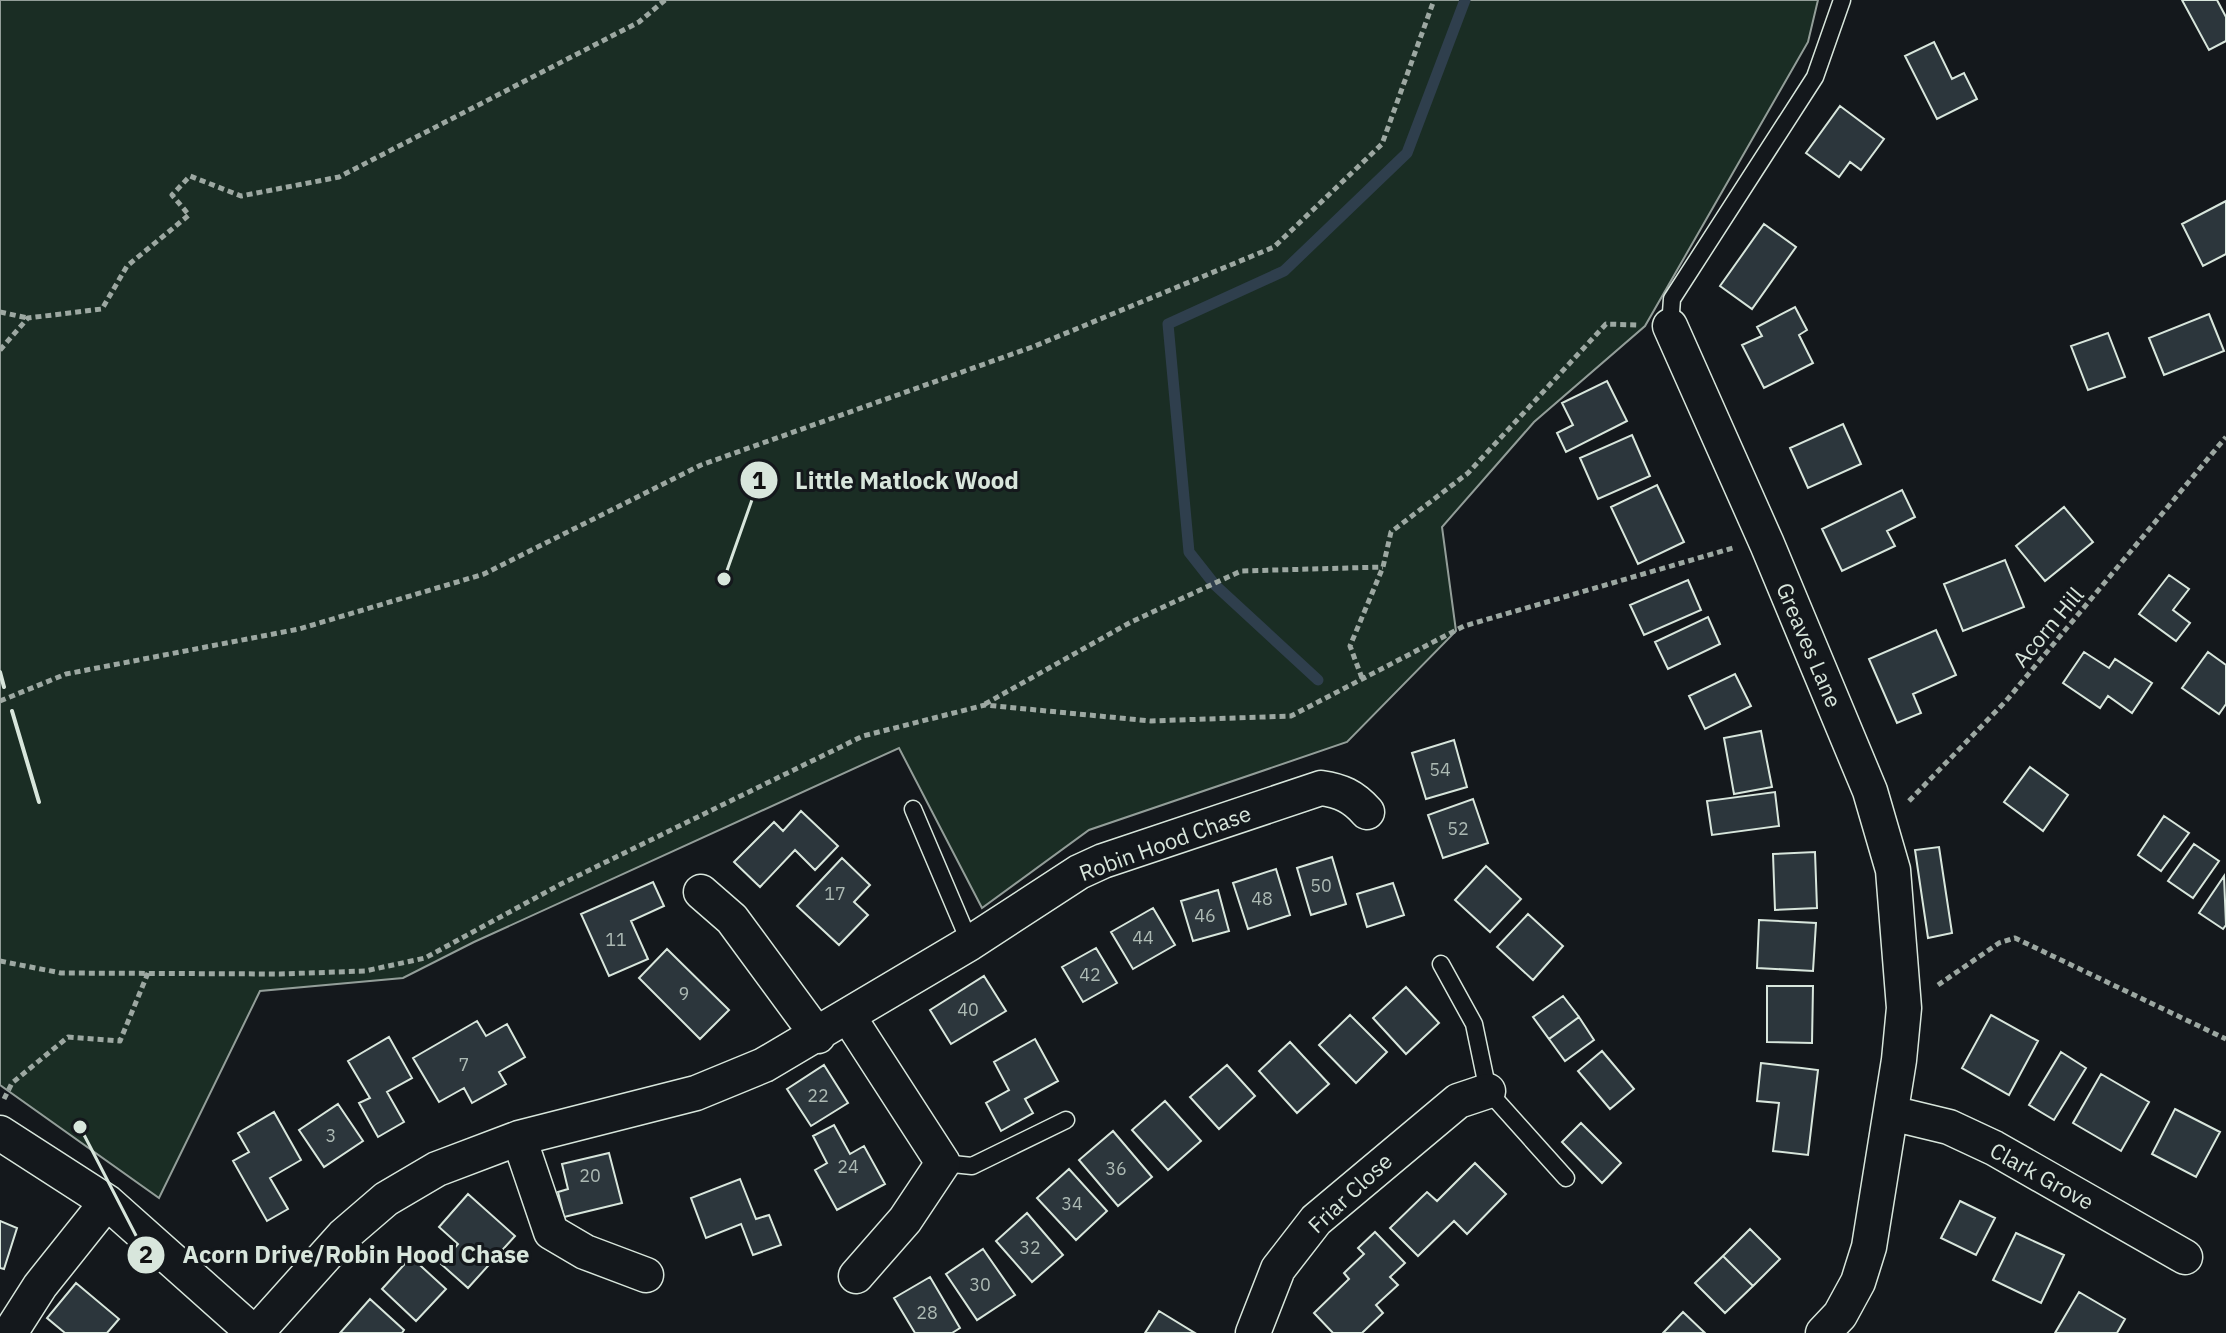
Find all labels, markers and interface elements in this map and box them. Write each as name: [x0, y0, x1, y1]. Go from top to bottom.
callout: Little Matlock Wood: [739, 456, 1035, 504]
text: 1: [752, 464, 766, 496]
text: Little Matlock Wood: [795, 464, 1019, 496]
street label: Greaves Lane: [1770, 578, 1849, 712]
street label: Acorn Hill: [2006, 581, 2090, 673]
house number: 54: [1429, 758, 1451, 781]
street label: Robin Hood Chase: [1075, 798, 1255, 887]
house number: 52: [1447, 817, 1469, 840]
house number: 50: [1310, 874, 1332, 897]
house number: 17: [824, 882, 846, 905]
house number: 48: [1251, 887, 1273, 910]
house number: 46: [1194, 904, 1216, 927]
house number: 44: [1132, 926, 1154, 949]
house number: 11: [605, 928, 627, 951]
house number: 42: [1079, 963, 1101, 986]
house number: 9: [679, 982, 689, 1005]
house number: 40: [957, 998, 979, 1021]
house number: 7: [459, 1053, 469, 1076]
house number: 22: [807, 1084, 829, 1107]
house number: 3: [326, 1124, 336, 1147]
street label: Clark Grove: [1985, 1135, 2099, 1216]
street label: Friar Close: [1301, 1146, 1398, 1239]
house number: 24: [837, 1155, 859, 1178]
house number: 36: [1105, 1157, 1127, 1180]
house number: 20: [579, 1164, 601, 1187]
house number: 34: [1061, 1192, 1083, 1215]
callout: Acorn Drive/Robin Hood Chase: [126, 1231, 545, 1279]
house number: 32: [1019, 1236, 1041, 1259]
text: 2: [139, 1238, 153, 1270]
text: Acorn Drive/Robin Hood Chase: [182, 1238, 530, 1270]
house number: 30: [969, 1273, 991, 1296]
house number: 28: [916, 1301, 938, 1324]

